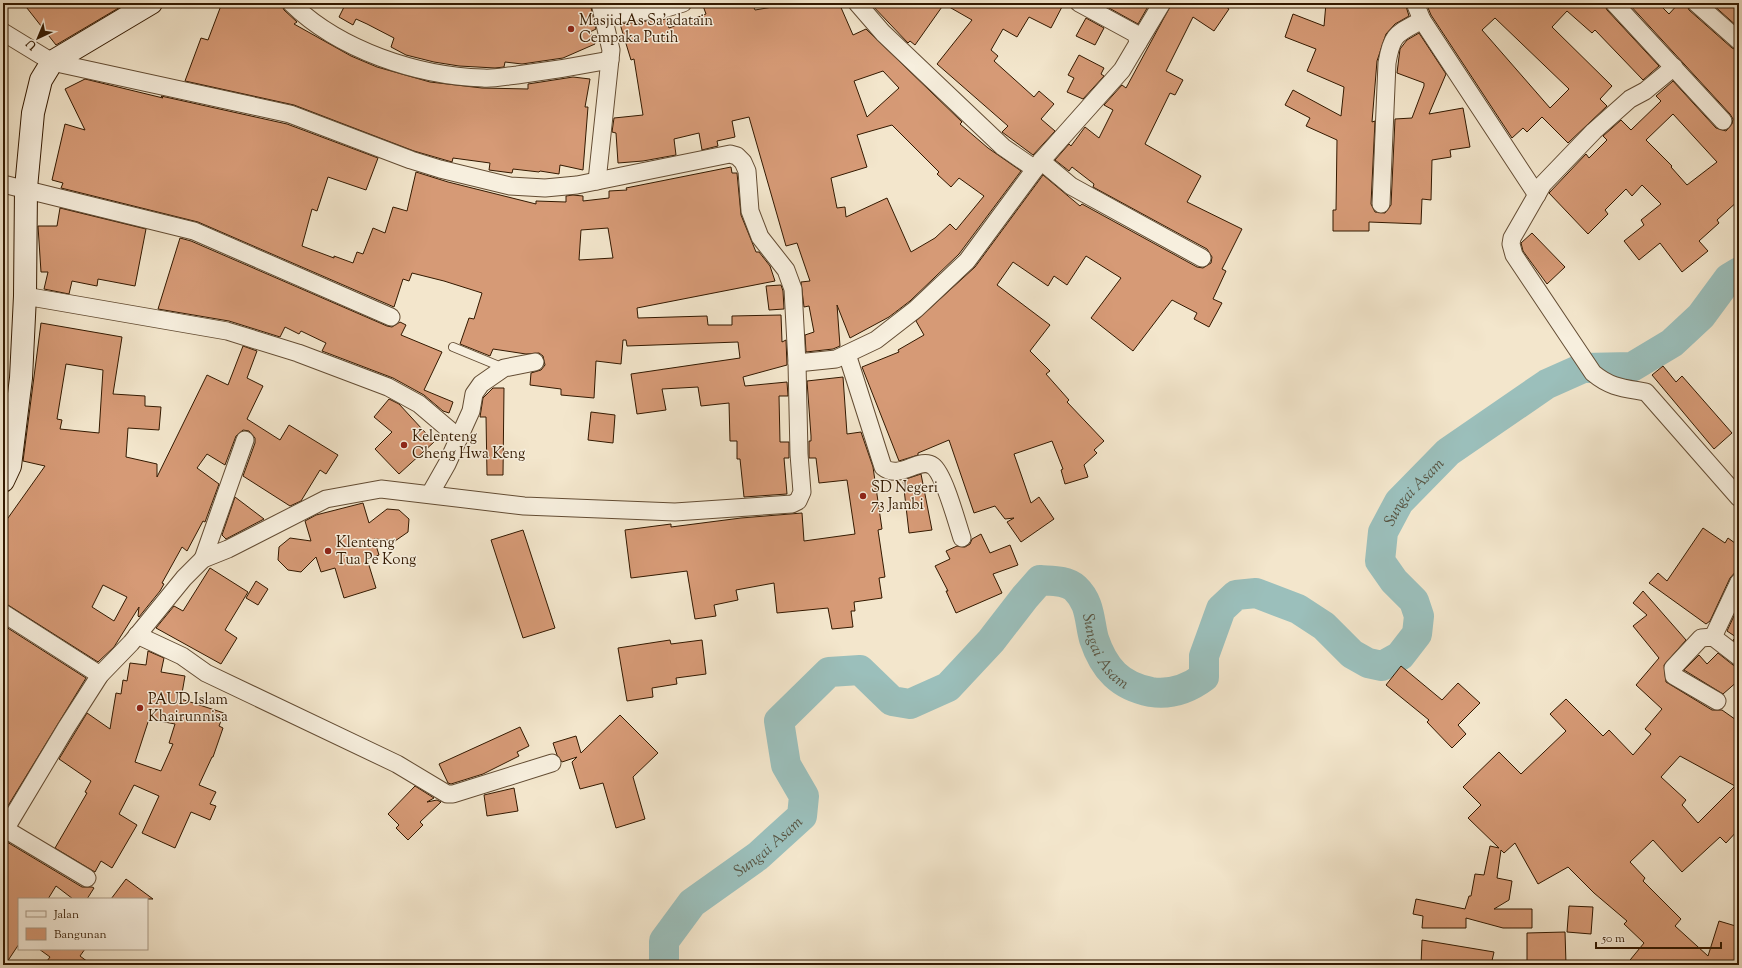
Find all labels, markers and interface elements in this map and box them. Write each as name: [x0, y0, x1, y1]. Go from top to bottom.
place label: Masjid As Sa'adatain Cempaka Putih: [579, 11, 713, 49]
north arrow: [18, 18, 58, 58]
marker: Masjid As Sa'adatain Cempaka Putih: [566, 24, 576, 34]
text: U: [23, 36, 41, 54]
place label: Kelenteng Cheng Hwa Keng: [412, 427, 525, 465]
marker: Kelenteng Cheng Hwa Keng: [399, 440, 409, 450]
water label: Sungai Asam: [1379, 453, 1450, 531]
place label: SD Negeri 73 Jambi: [871, 478, 938, 516]
marker: SD Negeri 73 Jambi: [858, 491, 868, 501]
place label: Klenteng Tua Pe Kong: [336, 533, 416, 571]
marker: Klenteng Tua Pe Kong: [323, 546, 333, 556]
water label: Sungai Asam: [1075, 612, 1133, 696]
place label: PAUD Islam Khairunnisa: [148, 690, 229, 728]
marker: PAUD Islam Khairunnisa: [135, 703, 145, 713]
water label: Sungai Asam: [730, 812, 809, 884]
legend: [18, 898, 148, 950]
text: Jalan: [53, 906, 79, 924]
scale bar: [1596, 924, 1721, 950]
text: Bangunan: [54, 926, 107, 944]
text: 50 m: [1601, 930, 1625, 948]

